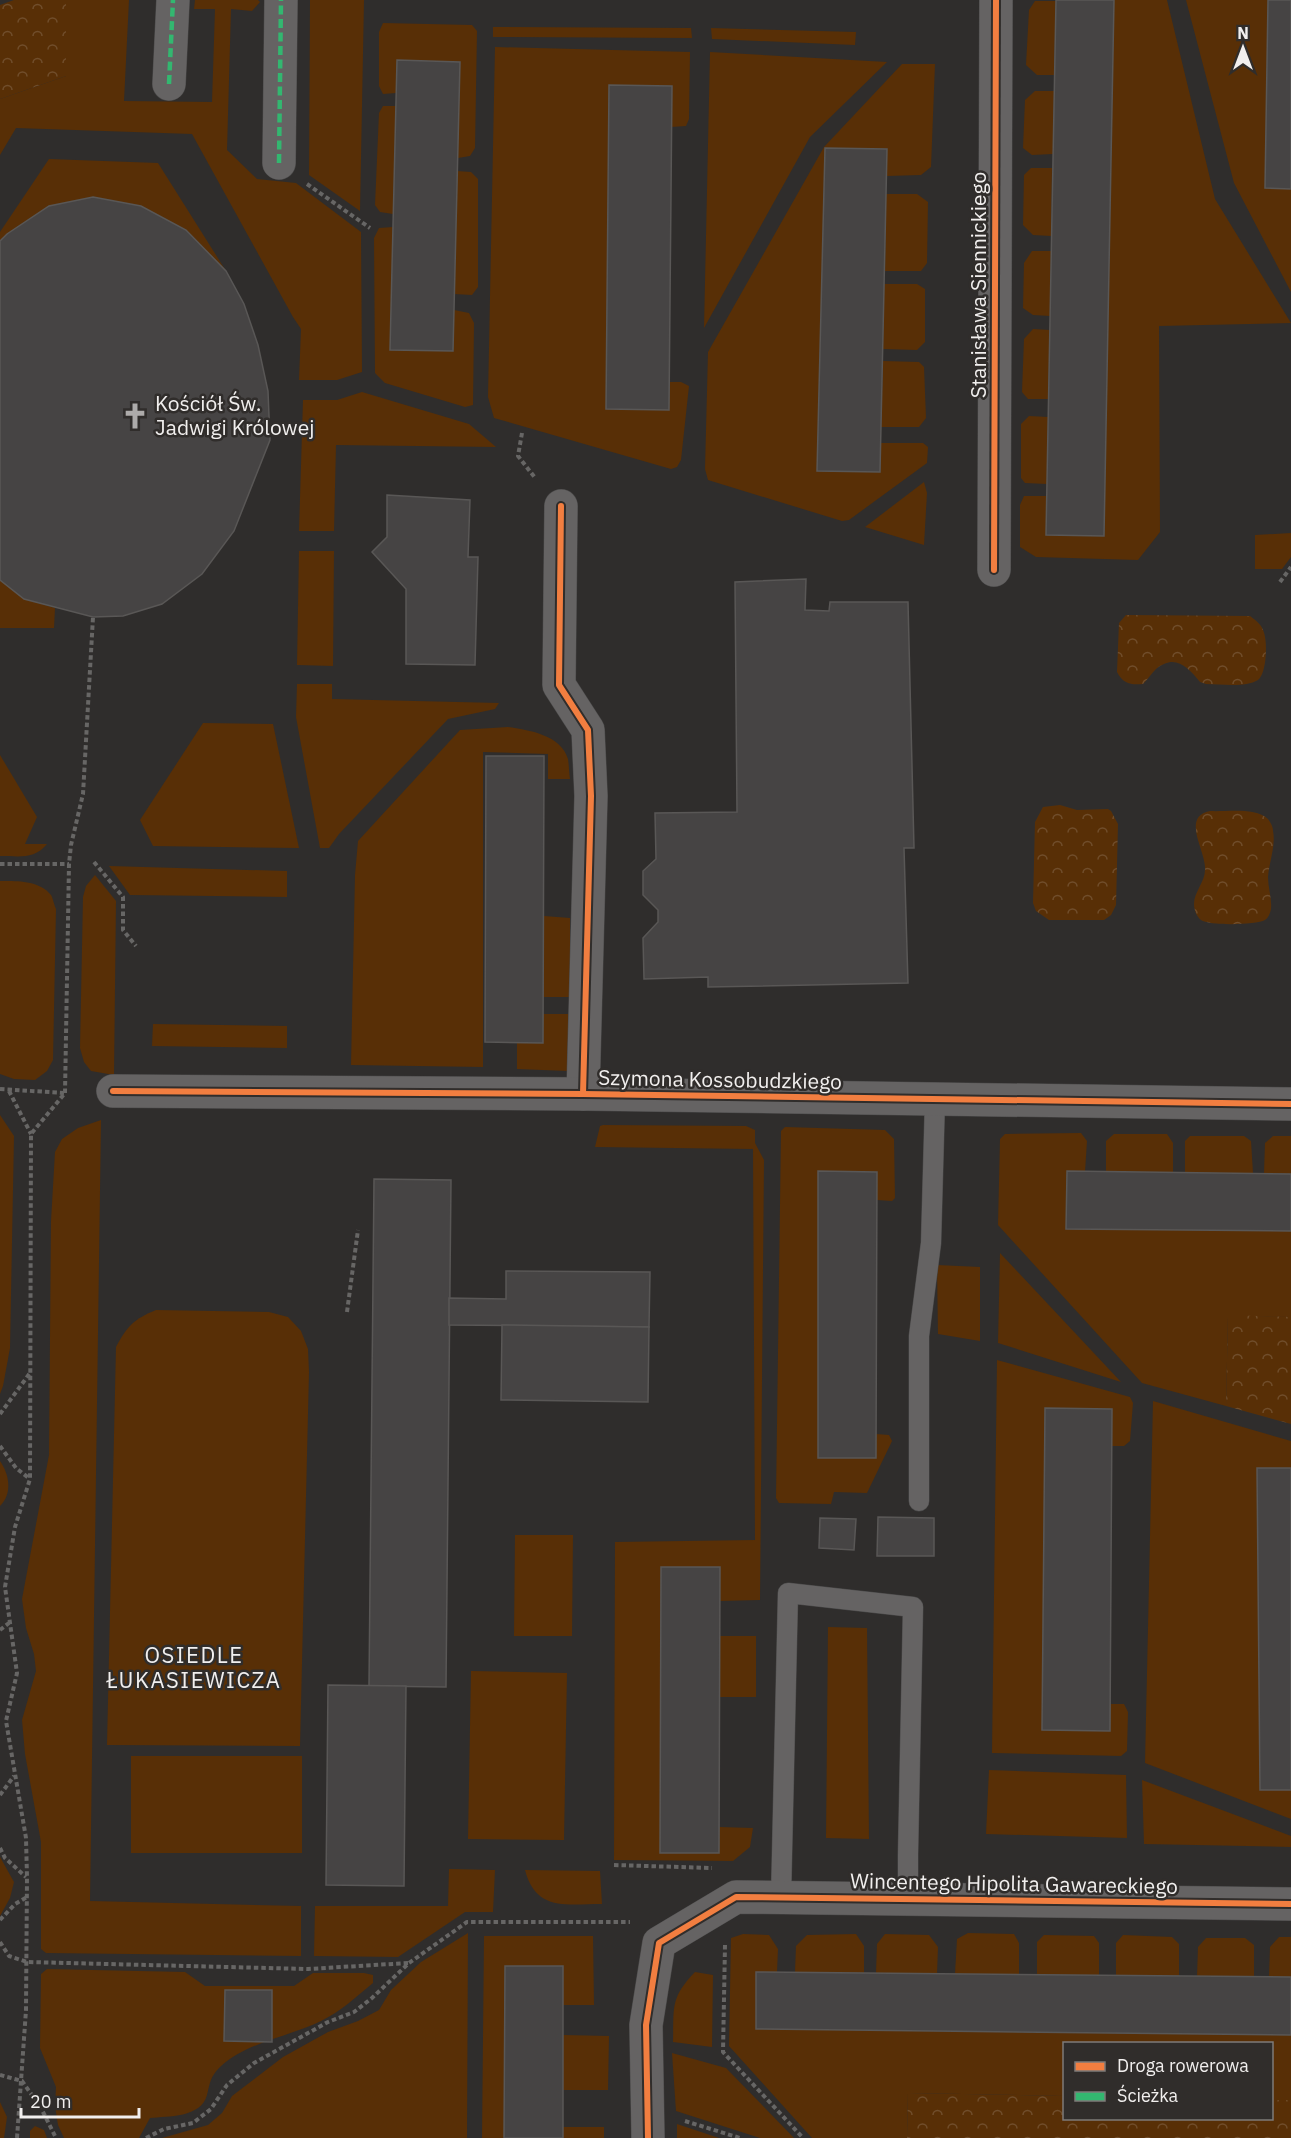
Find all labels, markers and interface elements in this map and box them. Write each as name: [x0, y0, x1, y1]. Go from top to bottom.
north arrow: [1213, 18, 1273, 78]
text: N: [1237, 23, 1249, 43]
street label: Stanisława Siennickiego: [964, 172, 992, 398]
place label: Kościół Św. Jadwigi Królowej: [155, 389, 314, 441]
church icon: Kościół Św. Jadwigi Królowej: [120, 401, 150, 431]
street label: Szymona Kossobudzkiego: [598, 1063, 842, 1095]
district label: OSIEDLE ŁUKASIEWICZA: [106, 1640, 281, 1694]
street label: Wincentego Hipolita Gawareckiego: [850, 1866, 1178, 1900]
legend: [1063, 2042, 1273, 2120]
text: Droga rowerowa: [1117, 2054, 1249, 2077]
scale bar: [21, 2081, 140, 2119]
text: Ścieżka: [1117, 2084, 1179, 2107]
text: 20 m: [30, 2090, 72, 2113]

